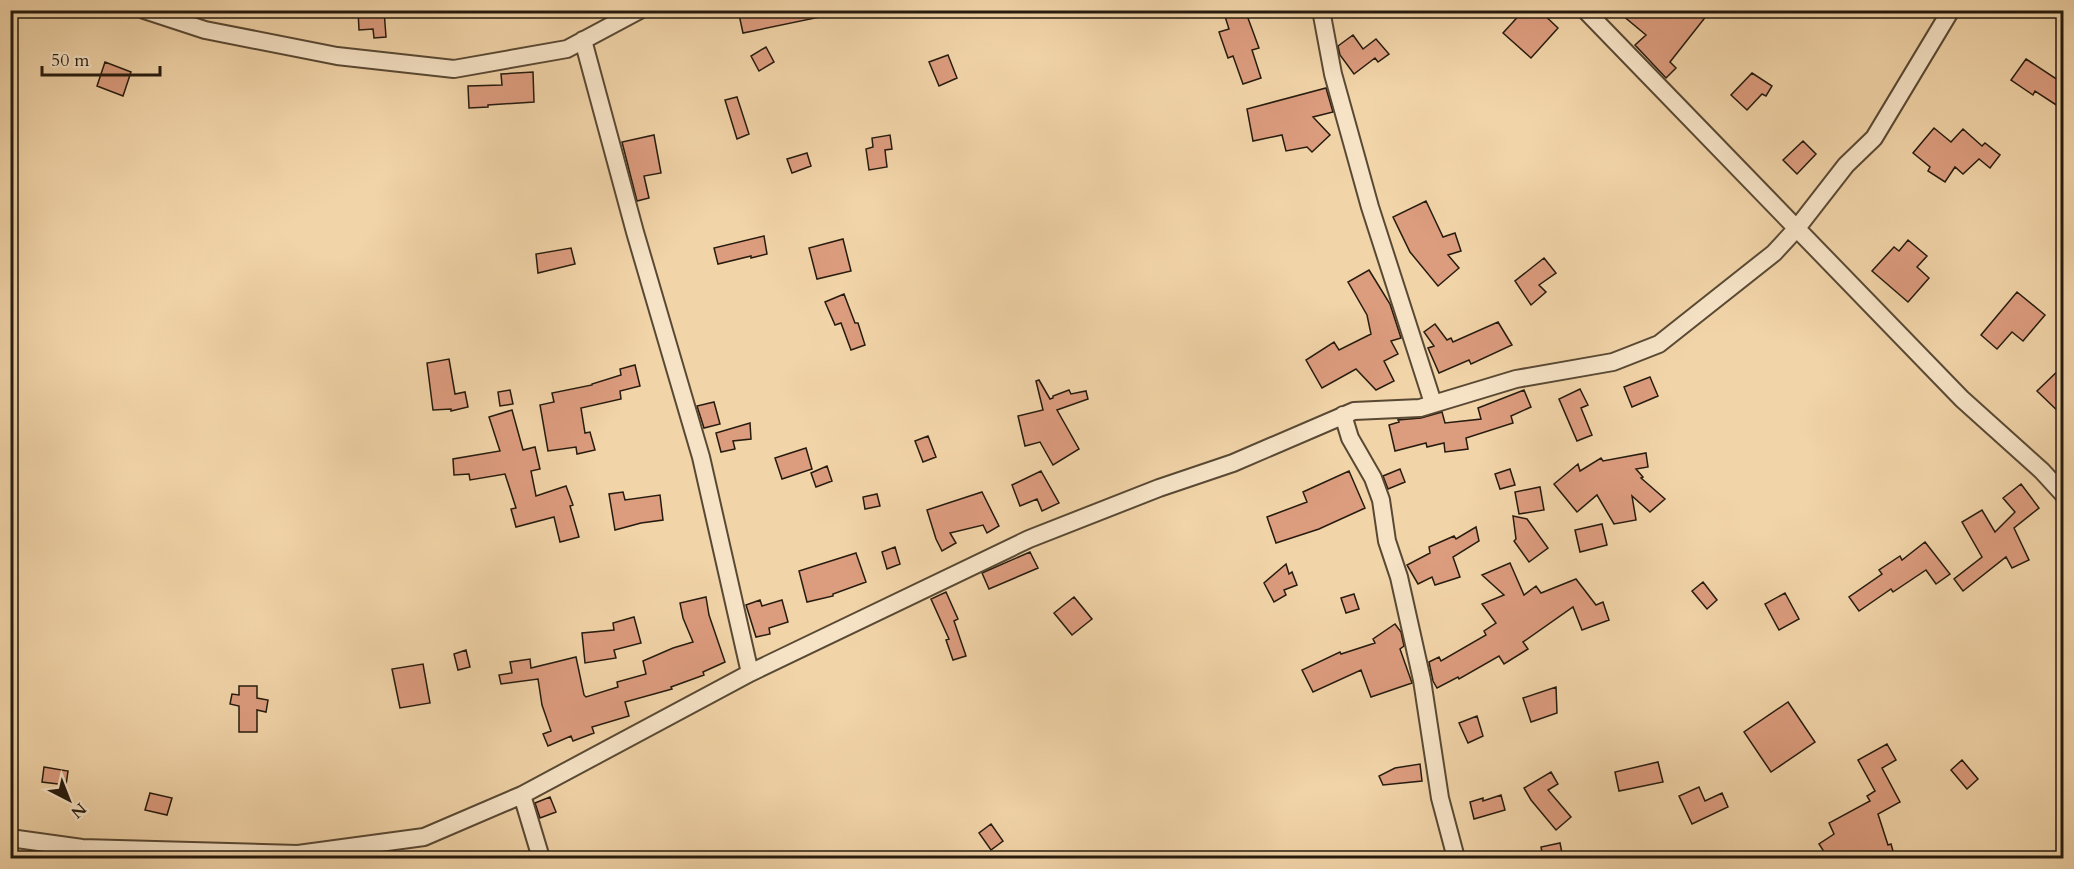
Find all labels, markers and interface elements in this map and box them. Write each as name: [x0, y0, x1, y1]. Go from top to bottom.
scale bar: [42, 39, 160, 77]
text: 50 m: [51, 48, 90, 73]
north arrow: [39, 770, 99, 830]
text: N: [66, 798, 91, 823]

